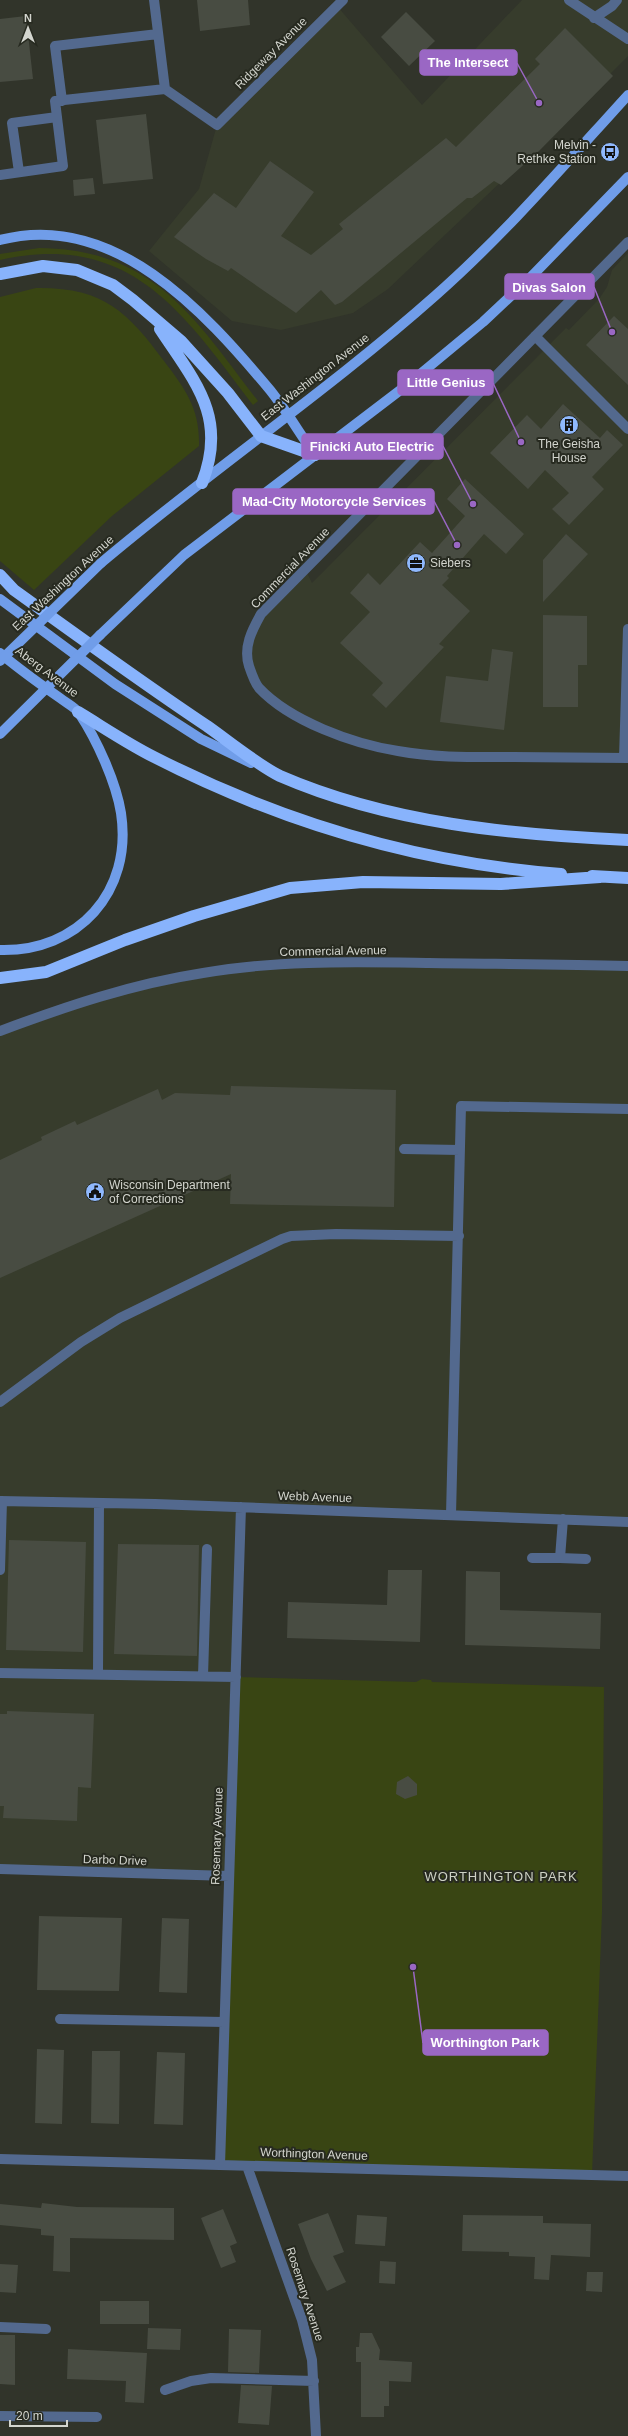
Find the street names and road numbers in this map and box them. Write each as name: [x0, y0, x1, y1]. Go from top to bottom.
street label: Ridgeway Avenue: [232, 14, 310, 92]
street label: East Washington Avenue: [258, 330, 372, 424]
street label: Commercial Avenue: [248, 524, 332, 611]
street label: East Washington Avenue: [9, 532, 117, 634]
street label: Aberg Avenue: [13, 644, 81, 700]
street label: Commercial Avenue: [279, 943, 387, 959]
street label: Webb Avenue: [278, 1489, 353, 1505]
street label: Rosemary Avenue: [208, 1787, 226, 1885]
street label: Darbo Drive: [83, 1852, 148, 1868]
street label: Worthington Avenue: [260, 2145, 368, 2163]
street label: Rosemary Avenue: [283, 2245, 327, 2343]

